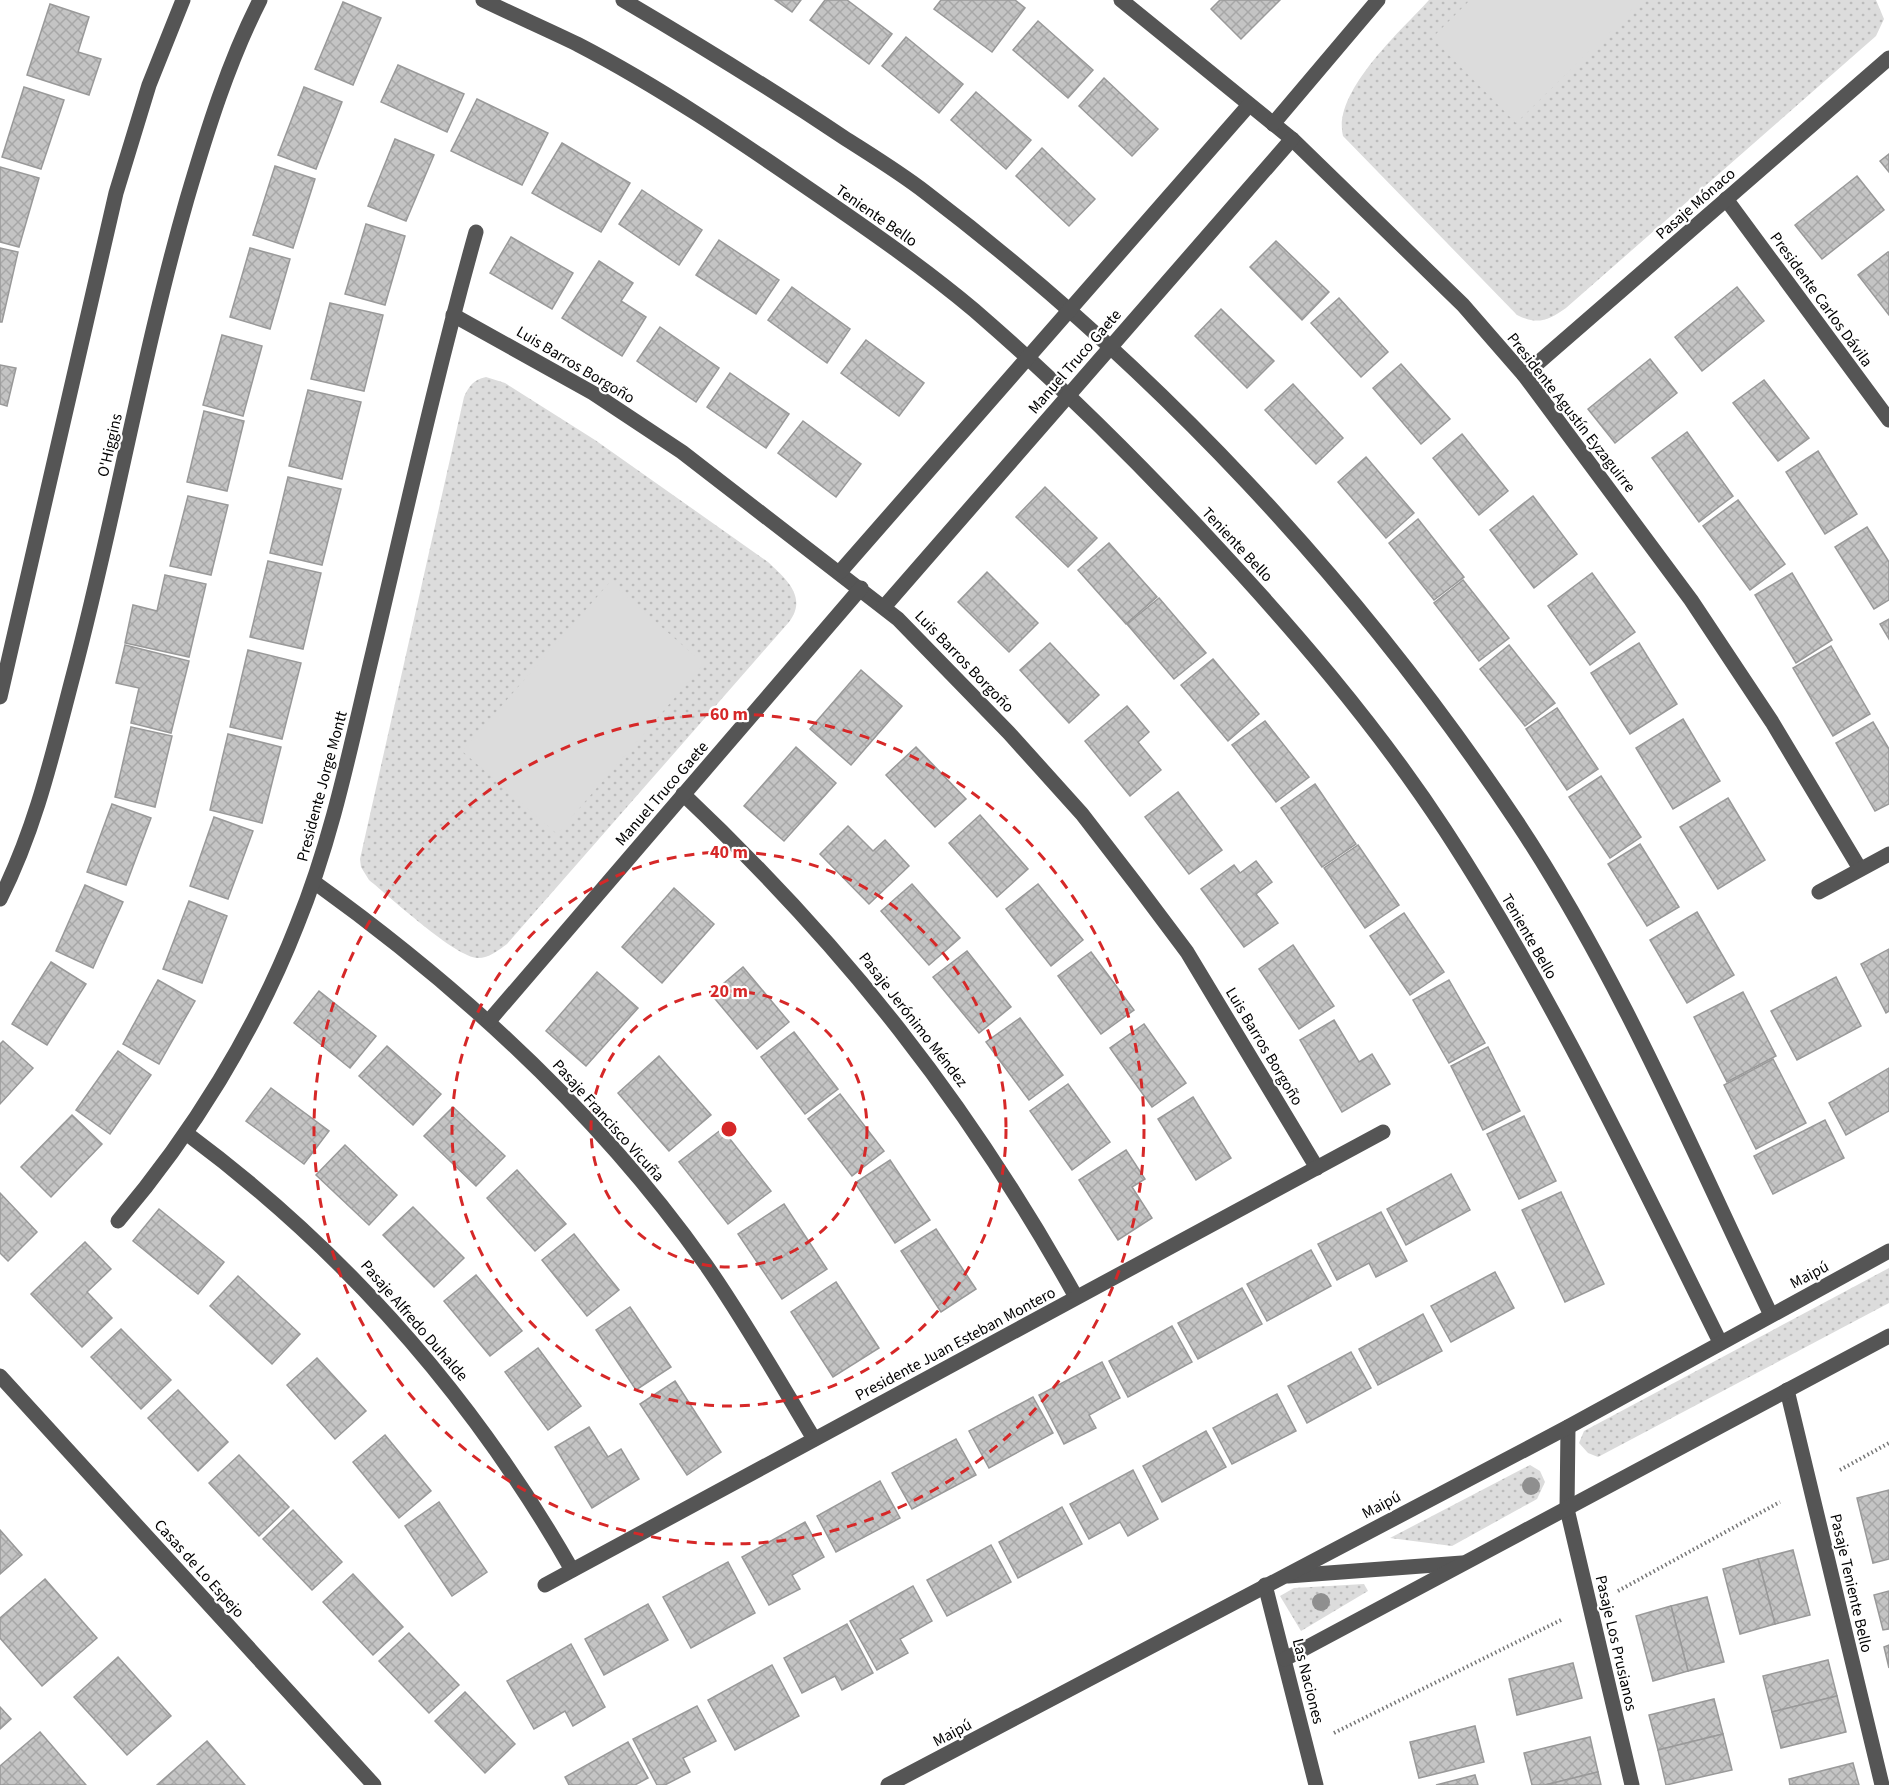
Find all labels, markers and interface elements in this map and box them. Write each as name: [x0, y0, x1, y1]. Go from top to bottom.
street label: Pasaje Mónaco: [1651, 163, 1740, 245]
street label: Teniente Bello: [831, 179, 922, 252]
street label: Presidente Carlos Dávila: [1765, 228, 1878, 371]
street label: Manuel Truco Gaete: [1023, 305, 1126, 419]
street label: Luis Barros Borgoño: [512, 321, 639, 409]
street label: Presidente Agustín Eyzaguirre: [1502, 328, 1641, 497]
street label: O'Higgins: [92, 411, 128, 479]
street label: Teniente Bello: [1197, 502, 1278, 587]
street label: Luis Barros Borgoño: [910, 606, 1019, 718]
text: 60 m: [710, 702, 748, 727]
street label: Presidente Jorge Montt: [291, 708, 353, 864]
street label: Manuel Truco Gaete: [610, 737, 713, 851]
text: 40 m: [710, 840, 748, 865]
street label: Teniente Bello: [1496, 890, 1562, 983]
street label: Pasaje Jerónimo Méndez: [854, 948, 973, 1092]
text: 20 m: [710, 979, 748, 1004]
street label: Luis Barros Borgoño: [1220, 983, 1308, 1110]
street label: Pasaje Francisco Vicuña: [547, 1055, 669, 1187]
centre of rings: [719, 1119, 739, 1139]
street label: Pasaje Alfredo Duhalde: [355, 1255, 473, 1386]
street label: Maipú: [1786, 1255, 1833, 1294]
street label: Presidente Juan Esteban Montero: [851, 1282, 1060, 1406]
street label: Maipú: [1358, 1485, 1405, 1524]
street label: Pasaje Teniente Bello: [1824, 1512, 1878, 1655]
street label: Casas de Lo Espejo: [149, 1515, 250, 1623]
street label: Pasaje Los Prusianos: [1590, 1573, 1642, 1713]
street label: Las Naciones: [1287, 1636, 1329, 1727]
street label: Maipú: [929, 1713, 976, 1752]

